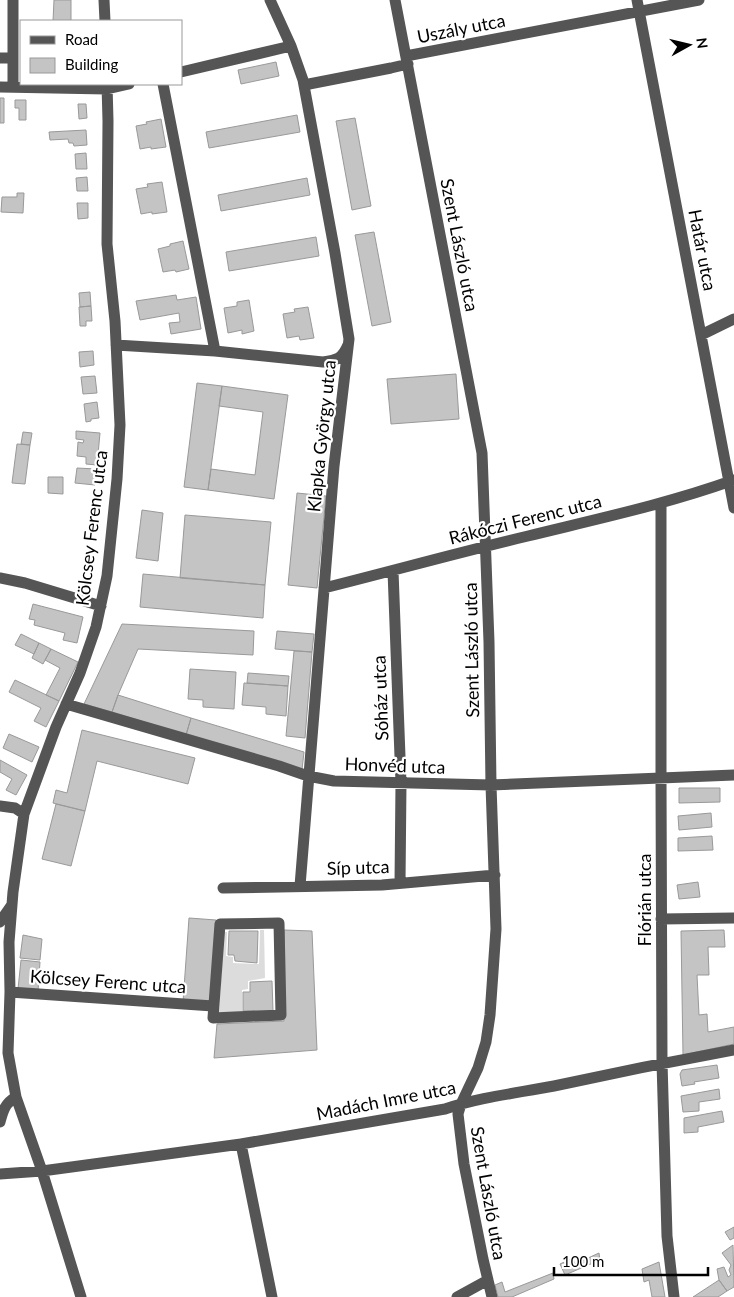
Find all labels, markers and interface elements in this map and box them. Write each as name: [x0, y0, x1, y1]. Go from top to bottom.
street label: Uszály utca: [415, 9, 507, 47]
legend: [20, 20, 182, 85]
north arrow: [664, 20, 714, 70]
text: Road: [65, 30, 98, 48]
text: N: [693, 37, 712, 50]
text: Building: [65, 55, 118, 73]
street label: Szent László utca: [436, 177, 484, 313]
street label: Határ utca: [684, 207, 722, 293]
street label: Klapka György utca: [302, 359, 340, 513]
street label: Kölcsey Ferenc utca: [71, 449, 111, 607]
street label: Rákóczi Ferenc utca: [446, 489, 604, 549]
street label: Szent László utca: [459, 582, 483, 718]
street label: Sóház utca: [368, 655, 392, 741]
street label: Honvéd utca: [344, 752, 446, 778]
street label: Flórián utca: [633, 854, 655, 946]
street label: Síp utca: [326, 855, 390, 879]
street label: Kölcsey Ferenc utca: [29, 965, 187, 997]
street label: Madách Imre utca: [314, 1076, 458, 1124]
street label: Szent László utca: [466, 1125, 512, 1261]
scale bar: [554, 1244, 708, 1276]
text: 100 m: [562, 1252, 604, 1270]

